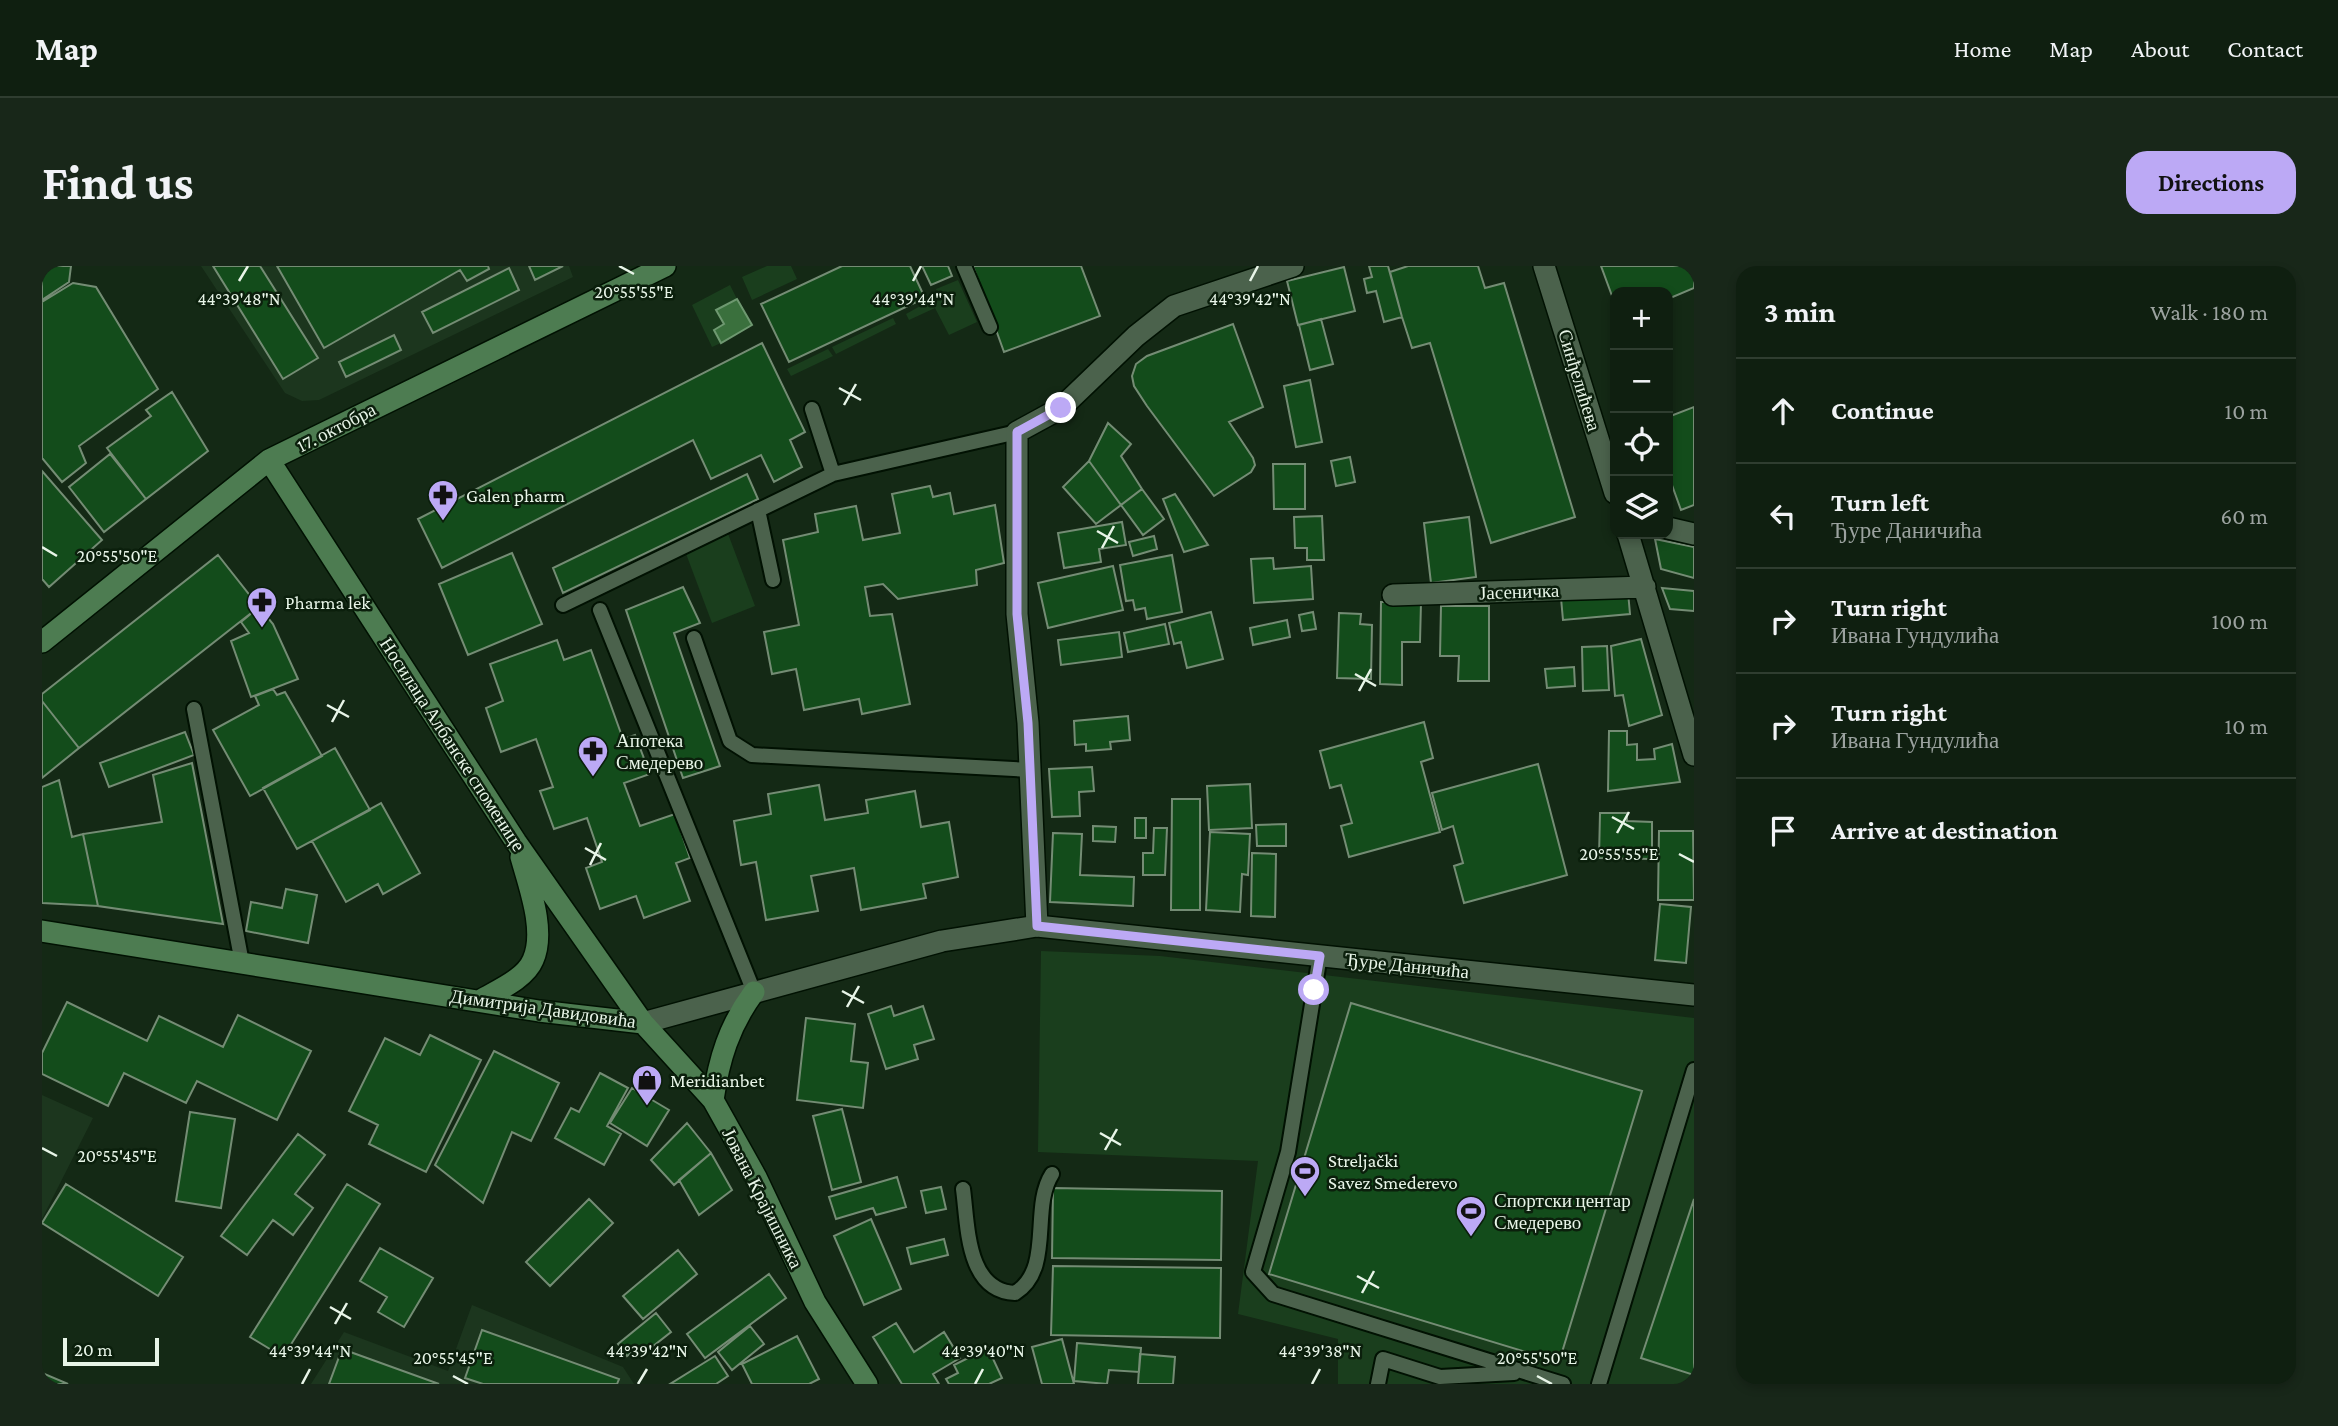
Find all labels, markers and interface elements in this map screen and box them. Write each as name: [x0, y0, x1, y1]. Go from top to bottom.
text: Map: [35, 30, 98, 67]
text: Home: [1954, 35, 2011, 62]
text: Map: [2049, 35, 2093, 62]
text: About: [2131, 35, 2189, 62]
text: Contact: [2227, 35, 2303, 62]
button: Directions: [2126, 151, 2296, 214]
text: Find us: [42, 155, 194, 210]
text: 20°55'55"E: [595, 282, 674, 302]
map controls: [1610, 287, 1673, 539]
button: +: [1610, 287, 1673, 350]
text: 44°39'48"N: [197, 289, 281, 309]
text: 44°39'44"N: [872, 289, 954, 309]
text: 44°39'42"N: [1209, 289, 1291, 309]
text: 3 min: [1764, 295, 1836, 328]
text: Walk · 180 m: [2150, 299, 2268, 325]
street label: Синђелићева: [1554, 327, 1605, 434]
button: −: [1610, 350, 1673, 413]
route end: [1045, 392, 1076, 423]
icon: ahead: [1764, 392, 1802, 430]
text: Continue: [1831, 396, 1934, 425]
street label: 17. октобра: [293, 398, 380, 456]
text: 10 m: [2225, 398, 2268, 424]
button: locate: [1610, 413, 1673, 476]
button: layers: [1610, 476, 1673, 539]
pharmacy icon: Galen pharm: [426, 478, 460, 522]
place label: Galen pharm: [466, 485, 565, 506]
text: Turn left: [1831, 488, 1929, 517]
icon: left: [1764, 497, 1802, 535]
text: 60 m: [2221, 503, 2268, 529]
text: Ђуре Даничића: [1831, 517, 1982, 543]
text: 20°55'50"E: [77, 546, 158, 566]
street label: Јасеничка: [1479, 580, 1560, 603]
pharmacy icon: Pharma lek: [245, 585, 279, 629]
place label: Pharma lek: [285, 592, 371, 613]
text: Turn right: [1831, 593, 1947, 622]
icon: right: [1764, 602, 1802, 640]
text: 100 m: [2212, 608, 2268, 634]
text: Ивана Гундулића: [1831, 622, 1999, 648]
street label: Носилаца Албанске споменице: [376, 634, 530, 855]
text: Turn right: [1831, 698, 1947, 727]
icon: right: [1764, 707, 1802, 745]
text: 10 m: [2225, 713, 2268, 739]
text: Ивана Гундулића: [1831, 727, 1999, 753]
place label: Апотека Смедерево: [616, 730, 703, 773]
pharmacy icon: Апотека Смедерево: [576, 734, 610, 778]
icon: arrive: [1764, 812, 1802, 850]
text: Arrive at destination: [1831, 816, 2058, 845]
text: 20°55'55"E: [1580, 844, 1659, 864]
street label: Ђуре Даничића: [1344, 949, 1471, 983]
route start: [1298, 974, 1329, 1005]
street label: Димитрија Давидовића: [449, 985, 638, 1032]
shop icon: Meridianbet: [630, 1063, 664, 1107]
place label: Meridianbet: [670, 1070, 765, 1091]
street label: Јована Крајишника: [718, 1125, 807, 1272]
text: 20°55'45"E: [77, 1146, 157, 1166]
place label: Streljački Savez Smederevo: [1328, 1150, 1458, 1193]
sports icon: Streljački Savez Smederevo: [1288, 1154, 1322, 1198]
place label: Спортски центар Смедерево: [1494, 1190, 1631, 1233]
sports icon: Спортски центар Смедерево: [1454, 1194, 1488, 1238]
scale bar: [63, 1335, 159, 1367]
text: 20 m: [74, 1339, 113, 1360]
text: 44°39'44"N: [269, 1341, 351, 1361]
text: 44°39'42"N: [606, 1341, 688, 1361]
text: 44°39'40"N: [941, 1341, 1025, 1361]
text: 44°39'38"N: [1278, 1341, 1362, 1361]
text: 20°55'45"E: [413, 1348, 493, 1368]
text: 20°55'50"E: [1497, 1348, 1578, 1368]

